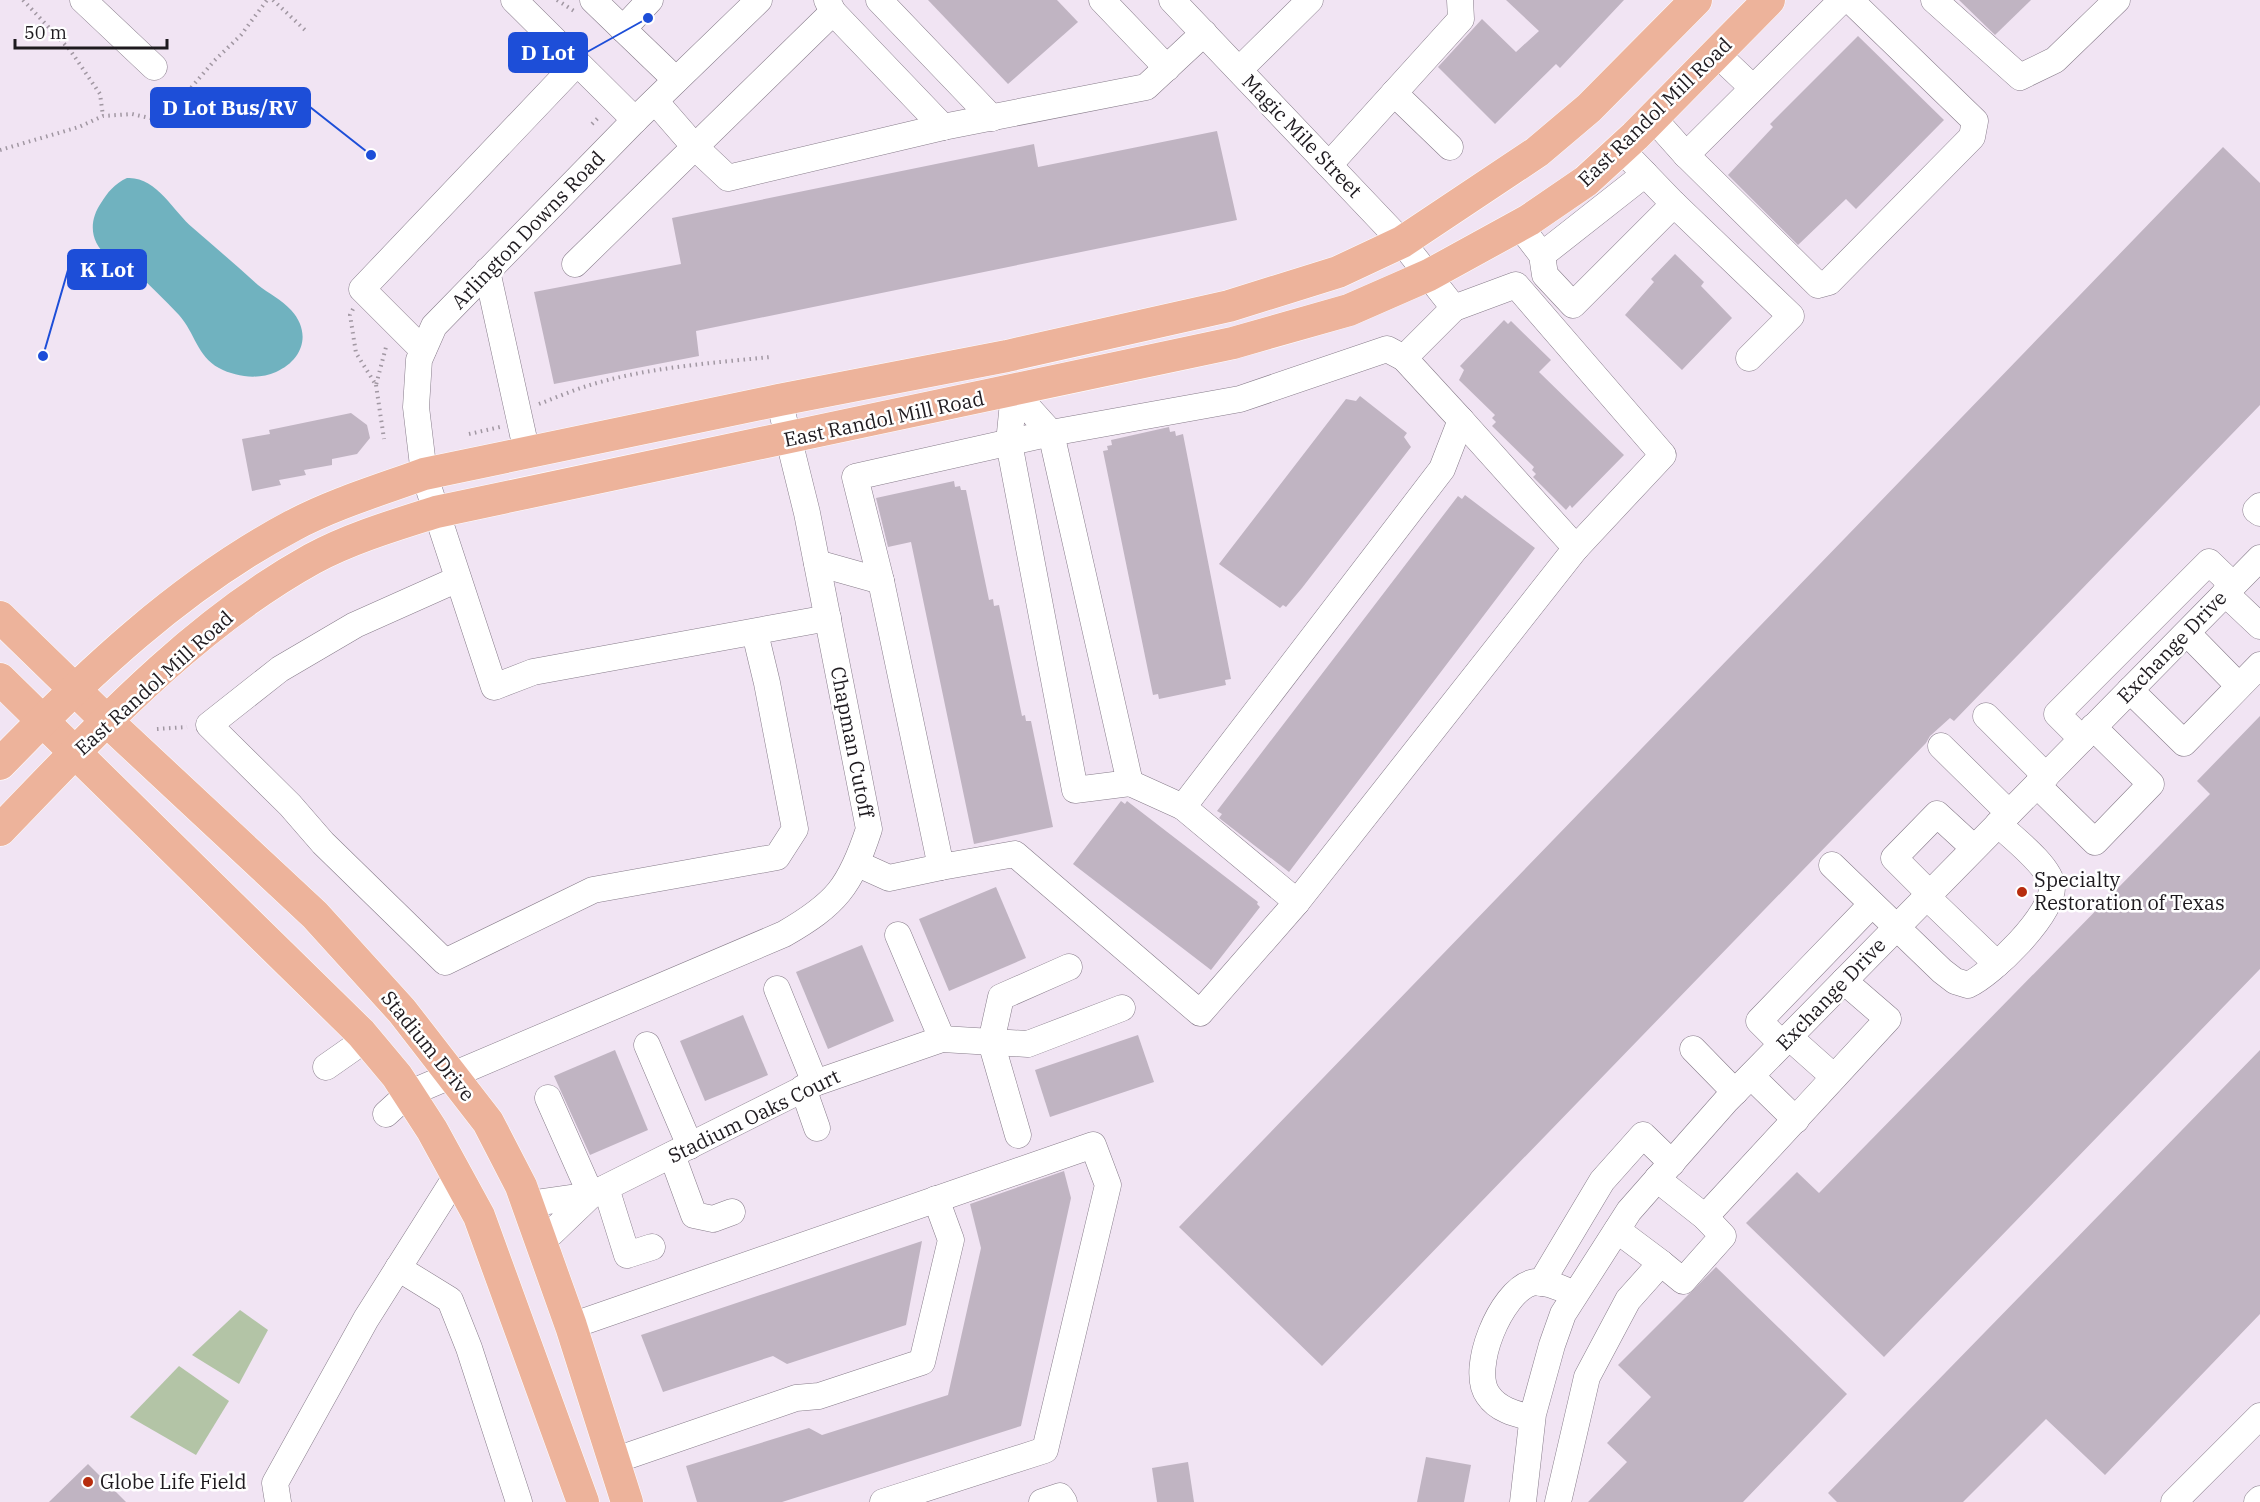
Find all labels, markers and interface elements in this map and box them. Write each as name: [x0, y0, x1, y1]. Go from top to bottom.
scale bar: [15, 12, 166, 50]
text: 50 m: [24, 21, 67, 44]
street label: East Randol Mill Road: [1572, 31, 1738, 192]
callout: D Lot: [509, 33, 587, 72]
text: D Lot: [521, 38, 575, 66]
street label: Magic Mile Street: [1236, 68, 1368, 203]
callout: D Lot Bus/RV: [151, 88, 310, 127]
text: D Lot Bus/RV: [162, 93, 298, 121]
street label: Arlington Downs Road: [445, 145, 610, 315]
callout: K Lot: [68, 250, 146, 289]
text: K Lot: [80, 255, 134, 283]
street label: East Randol Mill Road: [781, 384, 987, 453]
street label: Exchange Drive: [2111, 584, 2232, 709]
street label: East Randol Mill Road: [69, 604, 239, 761]
street label: Chapman Cutoff: [825, 664, 881, 821]
place label: Specialty Restoration of Texas: [2034, 866, 2225, 916]
marker: Specialty Restoration of Texas: [2015, 885, 2029, 899]
street label: Exchange Drive: [1770, 931, 1891, 1056]
street label: Stadium Drive: [375, 985, 481, 1107]
street label: Stadium Oaks Court: [663, 1062, 844, 1169]
place label: Globe Life Field: [100, 1468, 247, 1495]
marker: Globe Life Field: [81, 1475, 95, 1489]

